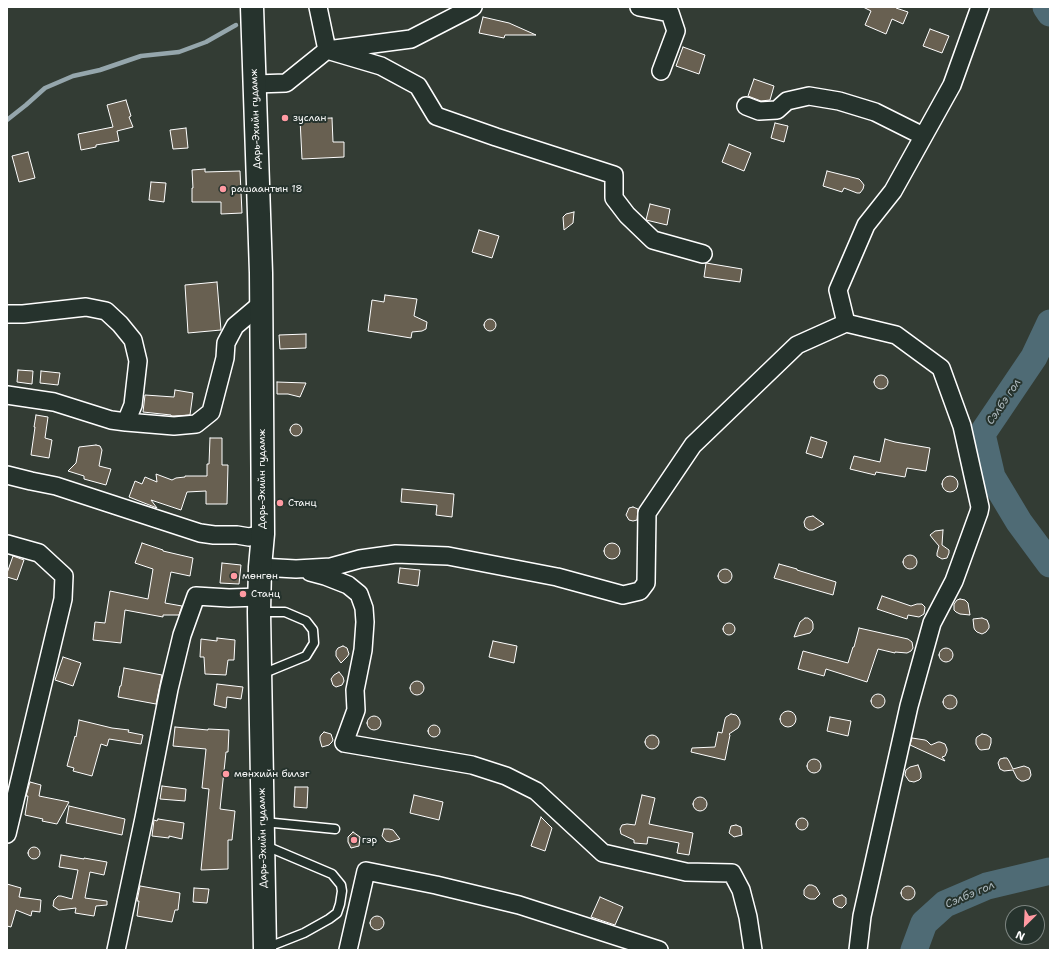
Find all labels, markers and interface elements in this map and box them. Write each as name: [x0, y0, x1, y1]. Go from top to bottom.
street label: Дарь-Эхийн гудамж: [248, 69, 264, 169]
place label: зуслан: [293, 112, 326, 124]
marker: зуслан: [280, 113, 290, 123]
place label: рашаантын 18: [231, 183, 303, 195]
marker: рашаантын 18: [218, 184, 228, 194]
water label: Сэлбэ гол: [984, 377, 1024, 427]
street label: Дарь-Эхийн гудамж: [256, 429, 268, 529]
place label: Станц: [288, 497, 317, 509]
marker: Станц: [275, 498, 285, 508]
place label: мөнгөн: [242, 570, 278, 582]
marker: мөнгөн: [229, 571, 239, 581]
place label: Cтанц: [251, 588, 280, 600]
marker: Cтанц: [238, 589, 248, 599]
place label: мөнхийн билэг: [234, 768, 309, 780]
marker: мөнхийн билэг: [221, 769, 231, 779]
street label: Дарь-Эхийн гудамж: [256, 788, 270, 888]
place label: гэр: [362, 834, 377, 846]
marker: гэр: [349, 835, 359, 845]
water label: Сэлбэ гол: [943, 879, 997, 911]
north arrow: [1005, 905, 1045, 945]
text: N: [1013, 927, 1027, 944]

